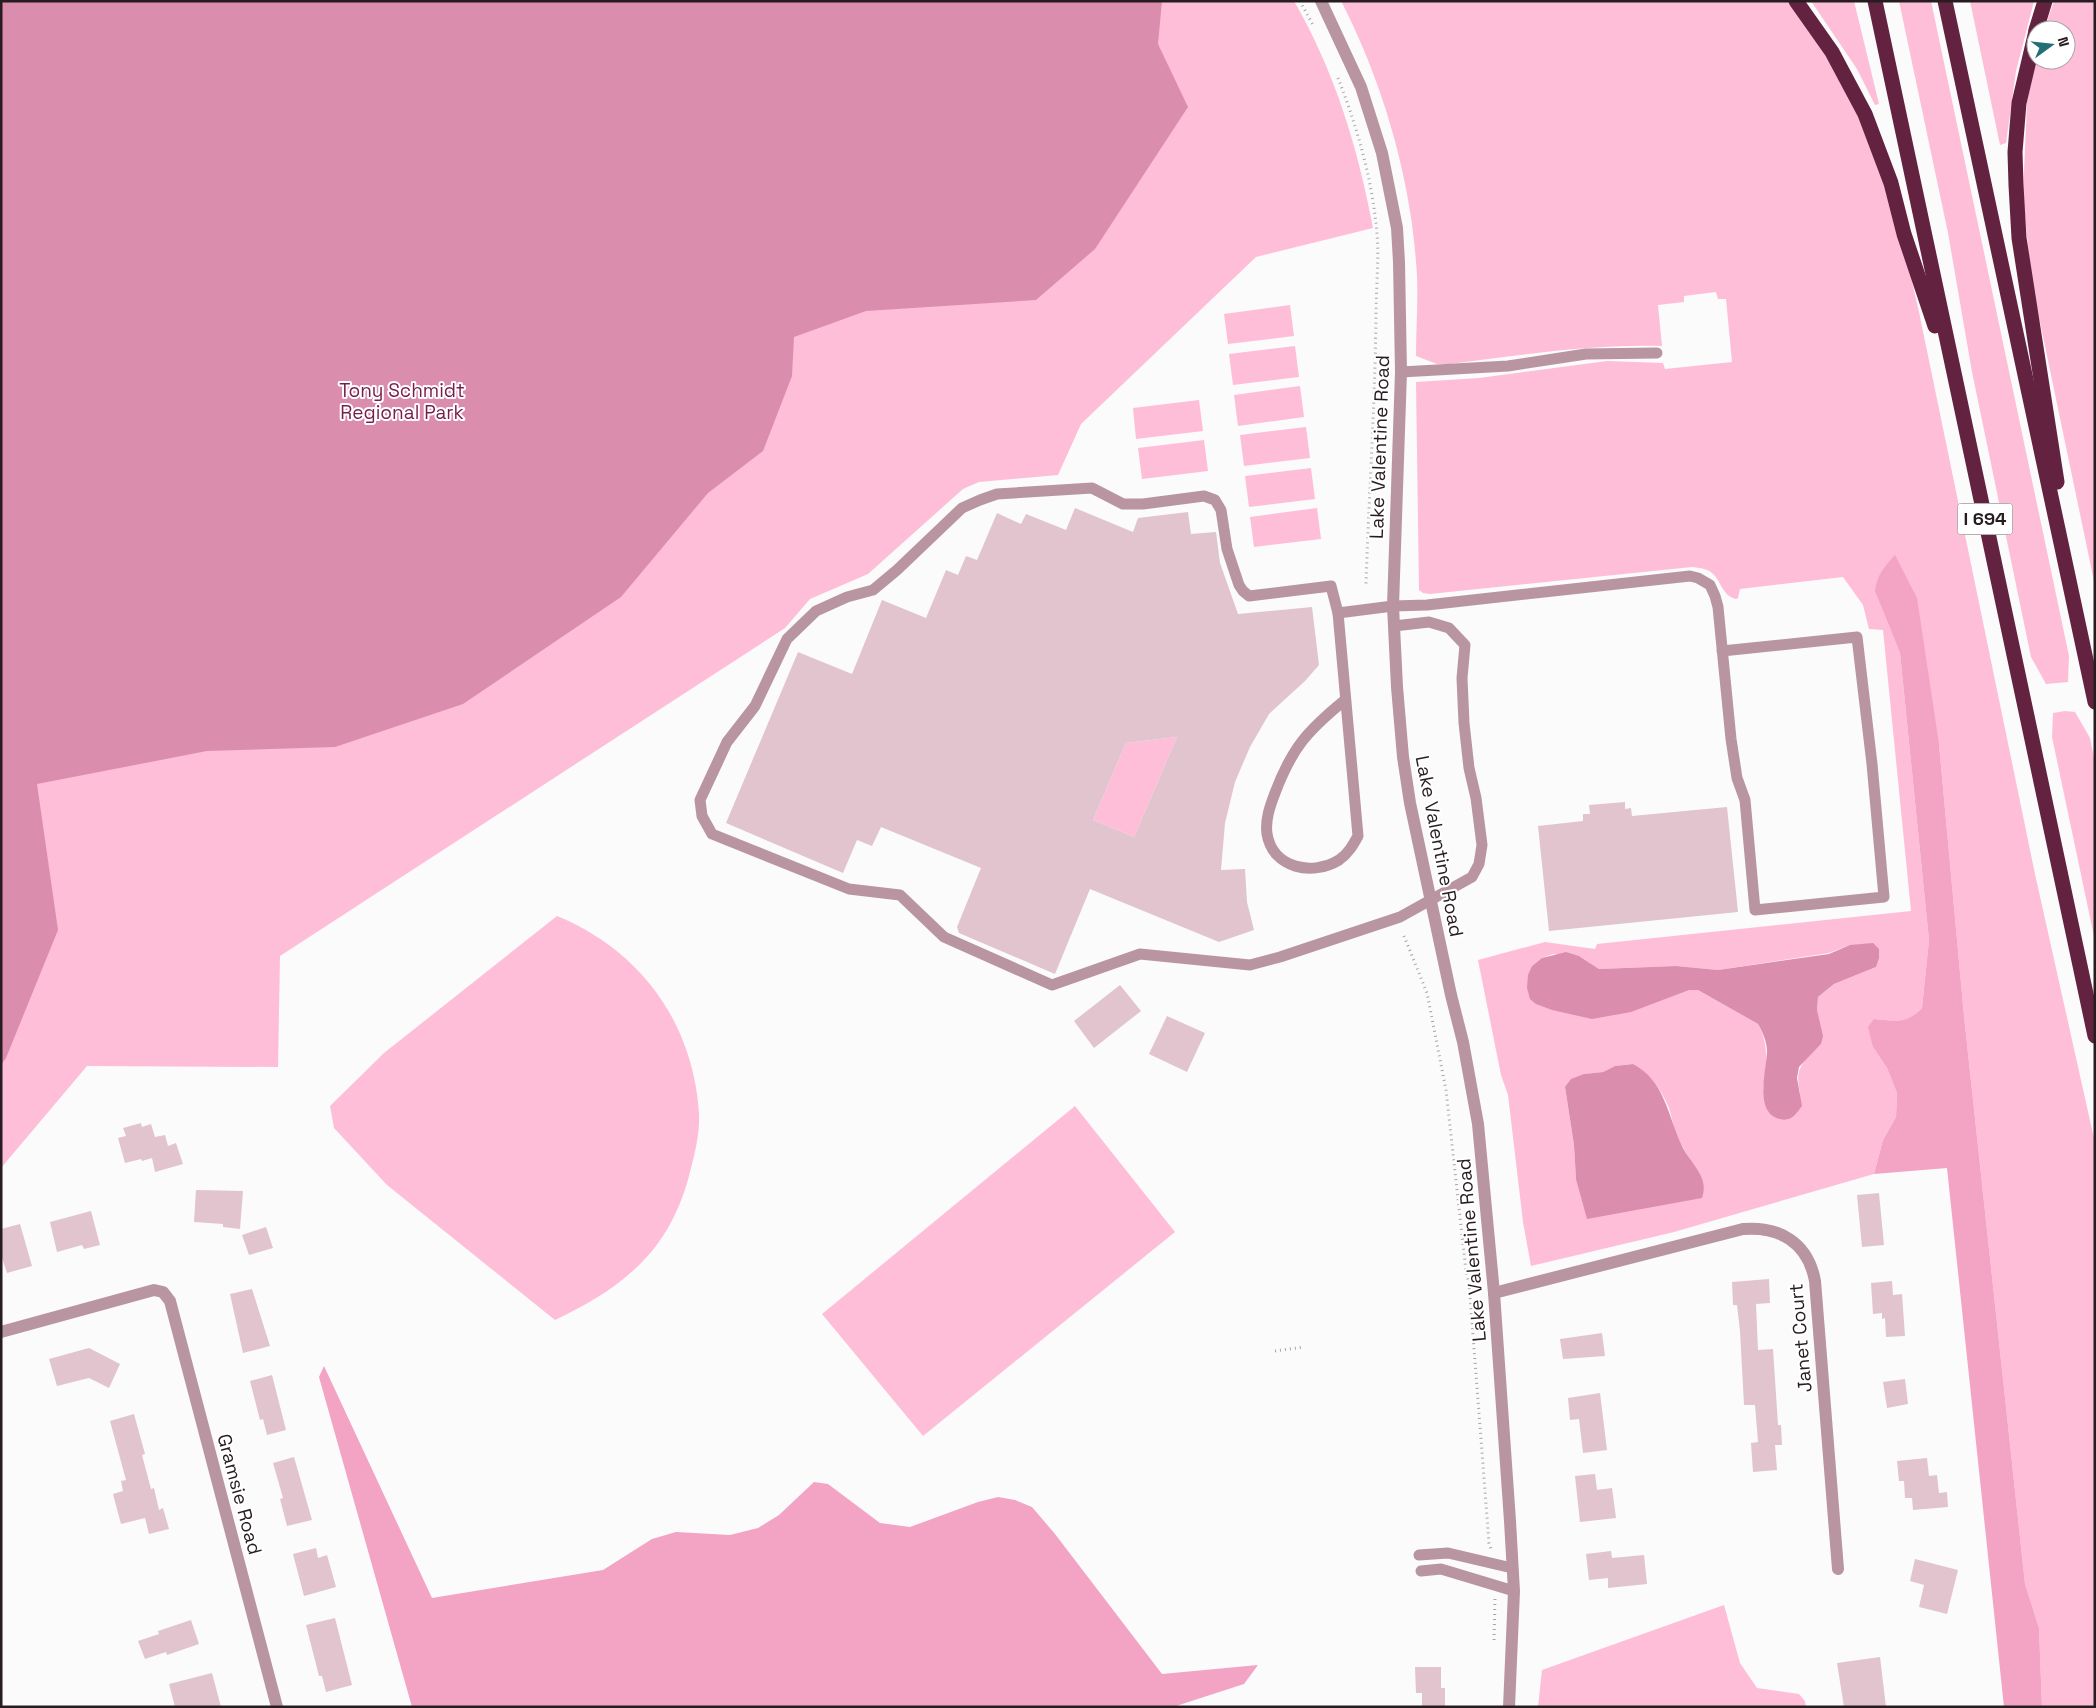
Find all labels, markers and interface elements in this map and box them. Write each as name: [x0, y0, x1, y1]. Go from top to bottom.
north arrow: [2026, 20, 2076, 70]
text: N: [2054, 35, 2073, 49]
street label: Lake Valentine Road: [1364, 355, 1395, 539]
park label: Tony Schmidt Regional Park: [339, 378, 465, 425]
road number: I 694: [1958, 504, 2012, 534]
street label: Lake Valentine Road: [1410, 753, 1469, 939]
street label: Lake Valentine Road: [1451, 1157, 1492, 1343]
street label: Janet Court: [1783, 1282, 1818, 1394]
street label: Gramsie Road: [211, 1431, 268, 1557]

